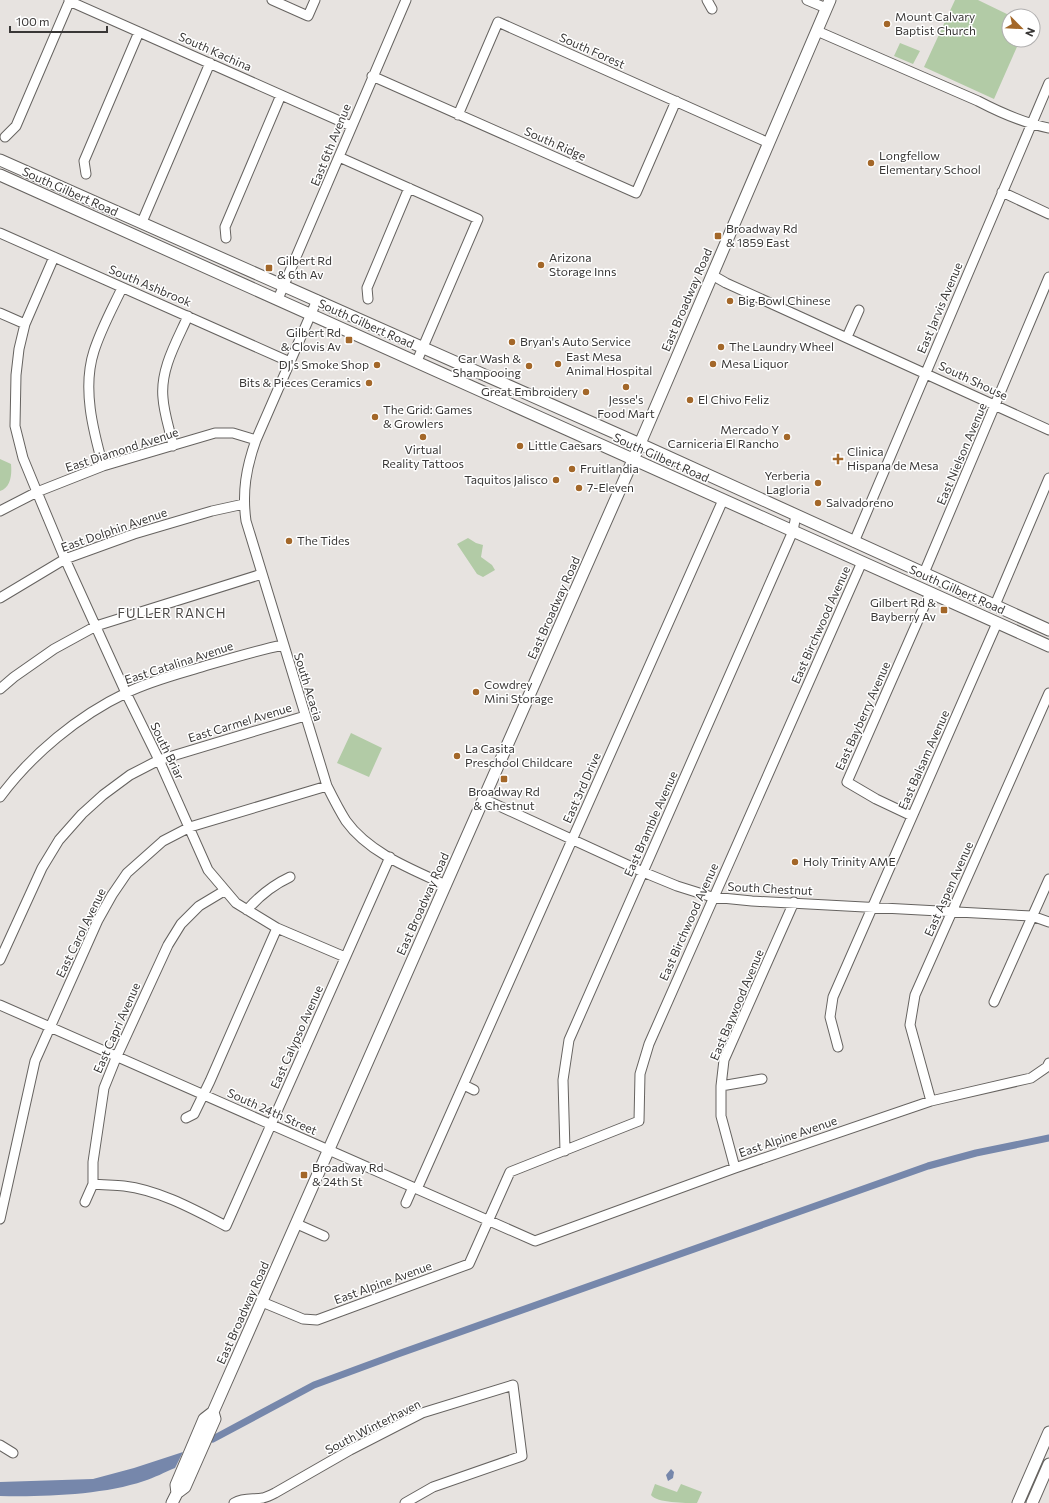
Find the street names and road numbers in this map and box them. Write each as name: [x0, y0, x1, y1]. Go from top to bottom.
street label: South Kachina: [177, 29, 254, 73]
street label: South Forest: [558, 29, 627, 71]
street label: East 6th Avenue: [307, 101, 353, 188]
street label: South Ridge: [523, 123, 588, 163]
street label: South Gilbert Road: [20, 164, 121, 219]
street label: East Broadway Road: [658, 246, 714, 353]
street label: East Jarvis Avenue: [914, 260, 966, 356]
street label: South Ashbrook: [107, 261, 194, 309]
street label: South Gilbert Road: [316, 296, 417, 351]
street label: South Shouse: [937, 358, 1010, 402]
street label: East Nielson Avenue: [933, 401, 989, 507]
street label: East Diamond Avenue: [63, 424, 180, 474]
street label: South Gilbert Road: [611, 430, 712, 485]
street label: East Dolphin Avenue: [59, 504, 169, 554]
street label: East Broadway Road: [524, 554, 582, 661]
street label: South Gilbert Road: [907, 562, 1008, 617]
street label: East Birchwood Avenue: [788, 564, 852, 686]
street label: East Catalina Avenue: [123, 638, 235, 686]
street label: South Acacia: [292, 651, 326, 722]
street label: East Bayberry Avenue: [832, 659, 892, 772]
street label: East Carmel Avenue: [186, 700, 293, 744]
street label: East Balsam Avenue: [895, 708, 951, 812]
street label: South Briar: [148, 720, 188, 782]
street label: East 3rd Drive: [559, 750, 603, 825]
street label: East Bramble Avenue: [621, 769, 680, 879]
street label: East Aspen Avenue: [921, 839, 975, 938]
street label: East Broadway Road: [393, 850, 451, 957]
street label: East Birchwood Avenue: [656, 861, 720, 983]
street label: South Chestnut: [727, 879, 813, 897]
street label: East Carol Avenue: [52, 886, 108, 980]
street label: East Baywood Avenue: [706, 947, 766, 1062]
street label: East Capri Avenue: [90, 980, 142, 1075]
street label: East Calypso Avenue: [267, 983, 325, 1090]
street label: South 24th Street: [225, 1085, 319, 1137]
street label: East Alpine Avenue: [737, 1113, 839, 1159]
street label: East Alpine Avenue: [332, 1258, 433, 1306]
street label: East Broadway Road: [213, 1259, 271, 1366]
street label: South Winterhaven: [322, 1396, 423, 1456]

